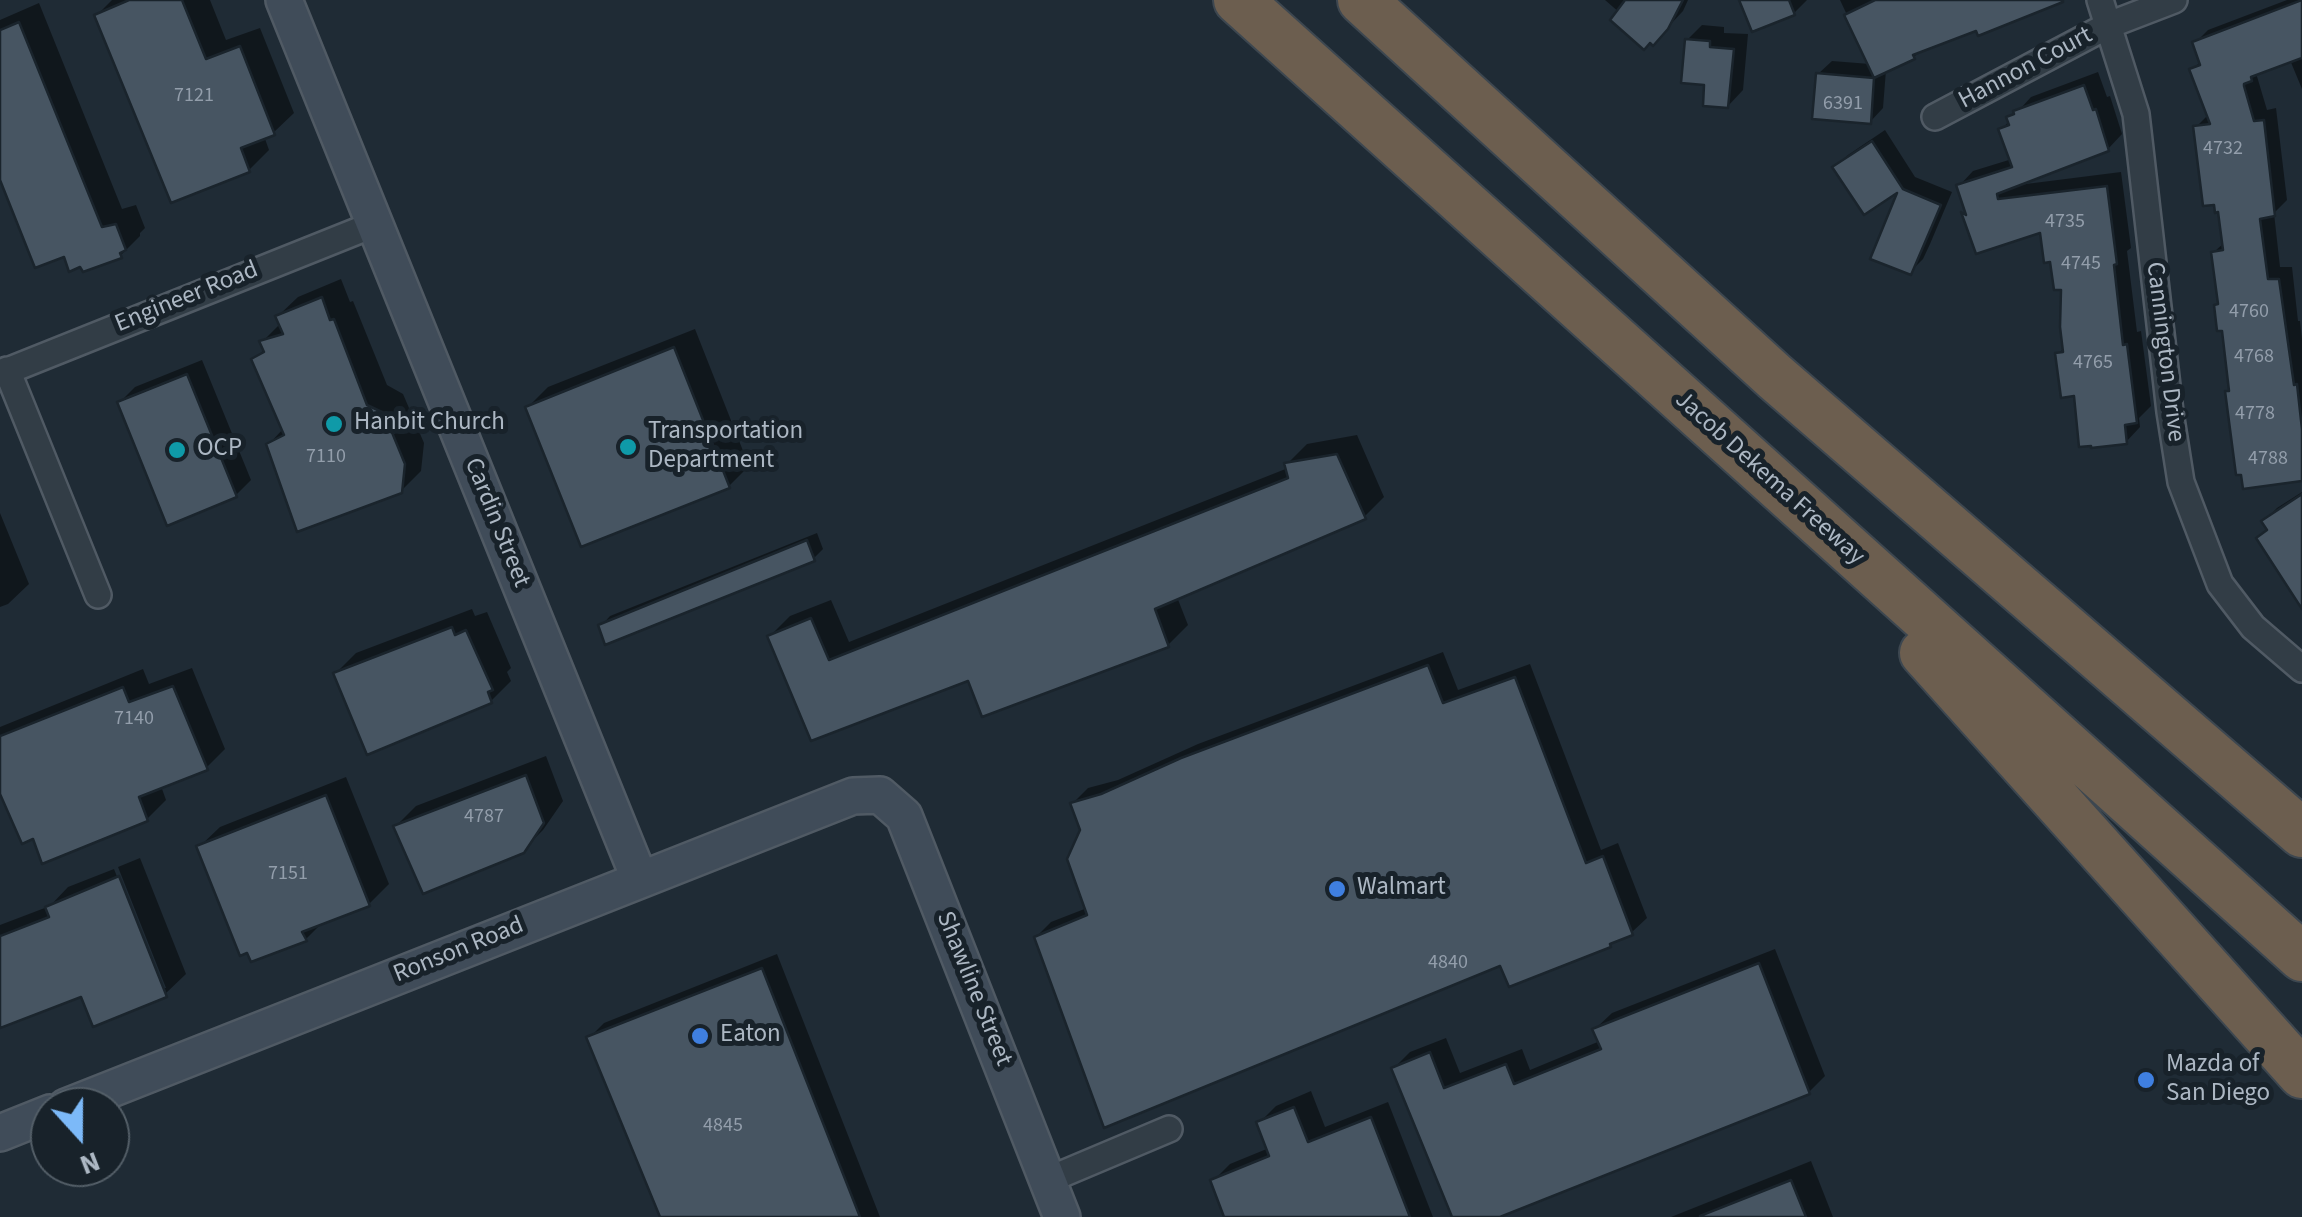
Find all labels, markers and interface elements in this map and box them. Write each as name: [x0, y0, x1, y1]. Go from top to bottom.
street label: Hannon Court: [1954, 21, 2098, 117]
house number: 7121: [174, 85, 214, 109]
house number: 6391: [1823, 93, 1863, 117]
house number: 4732: [2203, 138, 2243, 162]
house number: 4735: [2045, 211, 2085, 235]
house number: 4745: [2061, 253, 2101, 277]
street label: Engineer Road: [111, 256, 263, 340]
street label: Cannington Drive: [2138, 260, 2190, 444]
house number: 4760: [2229, 301, 2269, 325]
house number: 4768: [2234, 346, 2274, 370]
house number: 4765: [2073, 352, 2113, 376]
street label: Jacob Dekema Freeway: [1668, 386, 1870, 572]
house number: 4778: [2235, 403, 2275, 427]
place label: Hanbit Church: [354, 409, 505, 439]
marker: Hanbit Church: [323, 413, 345, 435]
place label: Transportation Department: [648, 418, 803, 477]
place label: OCP: [197, 435, 242, 465]
marker: Transportation Department: [617, 436, 639, 458]
marker: OCP: [166, 439, 188, 461]
house number: 7110: [306, 446, 346, 470]
house number: 4788: [2248, 448, 2288, 472]
street label: Cardin Street: [457, 454, 535, 592]
house number: 7140: [114, 708, 154, 732]
house number: 4787: [464, 806, 504, 830]
house number: 7151: [268, 863, 308, 887]
place label: Walmart: [1357, 874, 1446, 904]
marker: Walmart: [1326, 878, 1348, 900]
street label: Shawline Street: [928, 907, 1018, 1071]
street label: Ronson Road: [390, 911, 528, 991]
house number: 4840: [1428, 952, 1468, 976]
place label: Eaton: [720, 1021, 781, 1051]
marker: Eaton: [689, 1025, 711, 1047]
place label: Mazda of San Diego: [2166, 1051, 2270, 1110]
marker: Mazda of San Diego: [2135, 1069, 2157, 1091]
north arrow: [30, 1087, 130, 1187]
house number: 4845: [703, 1115, 743, 1139]
text: N: [74, 1141, 106, 1185]

